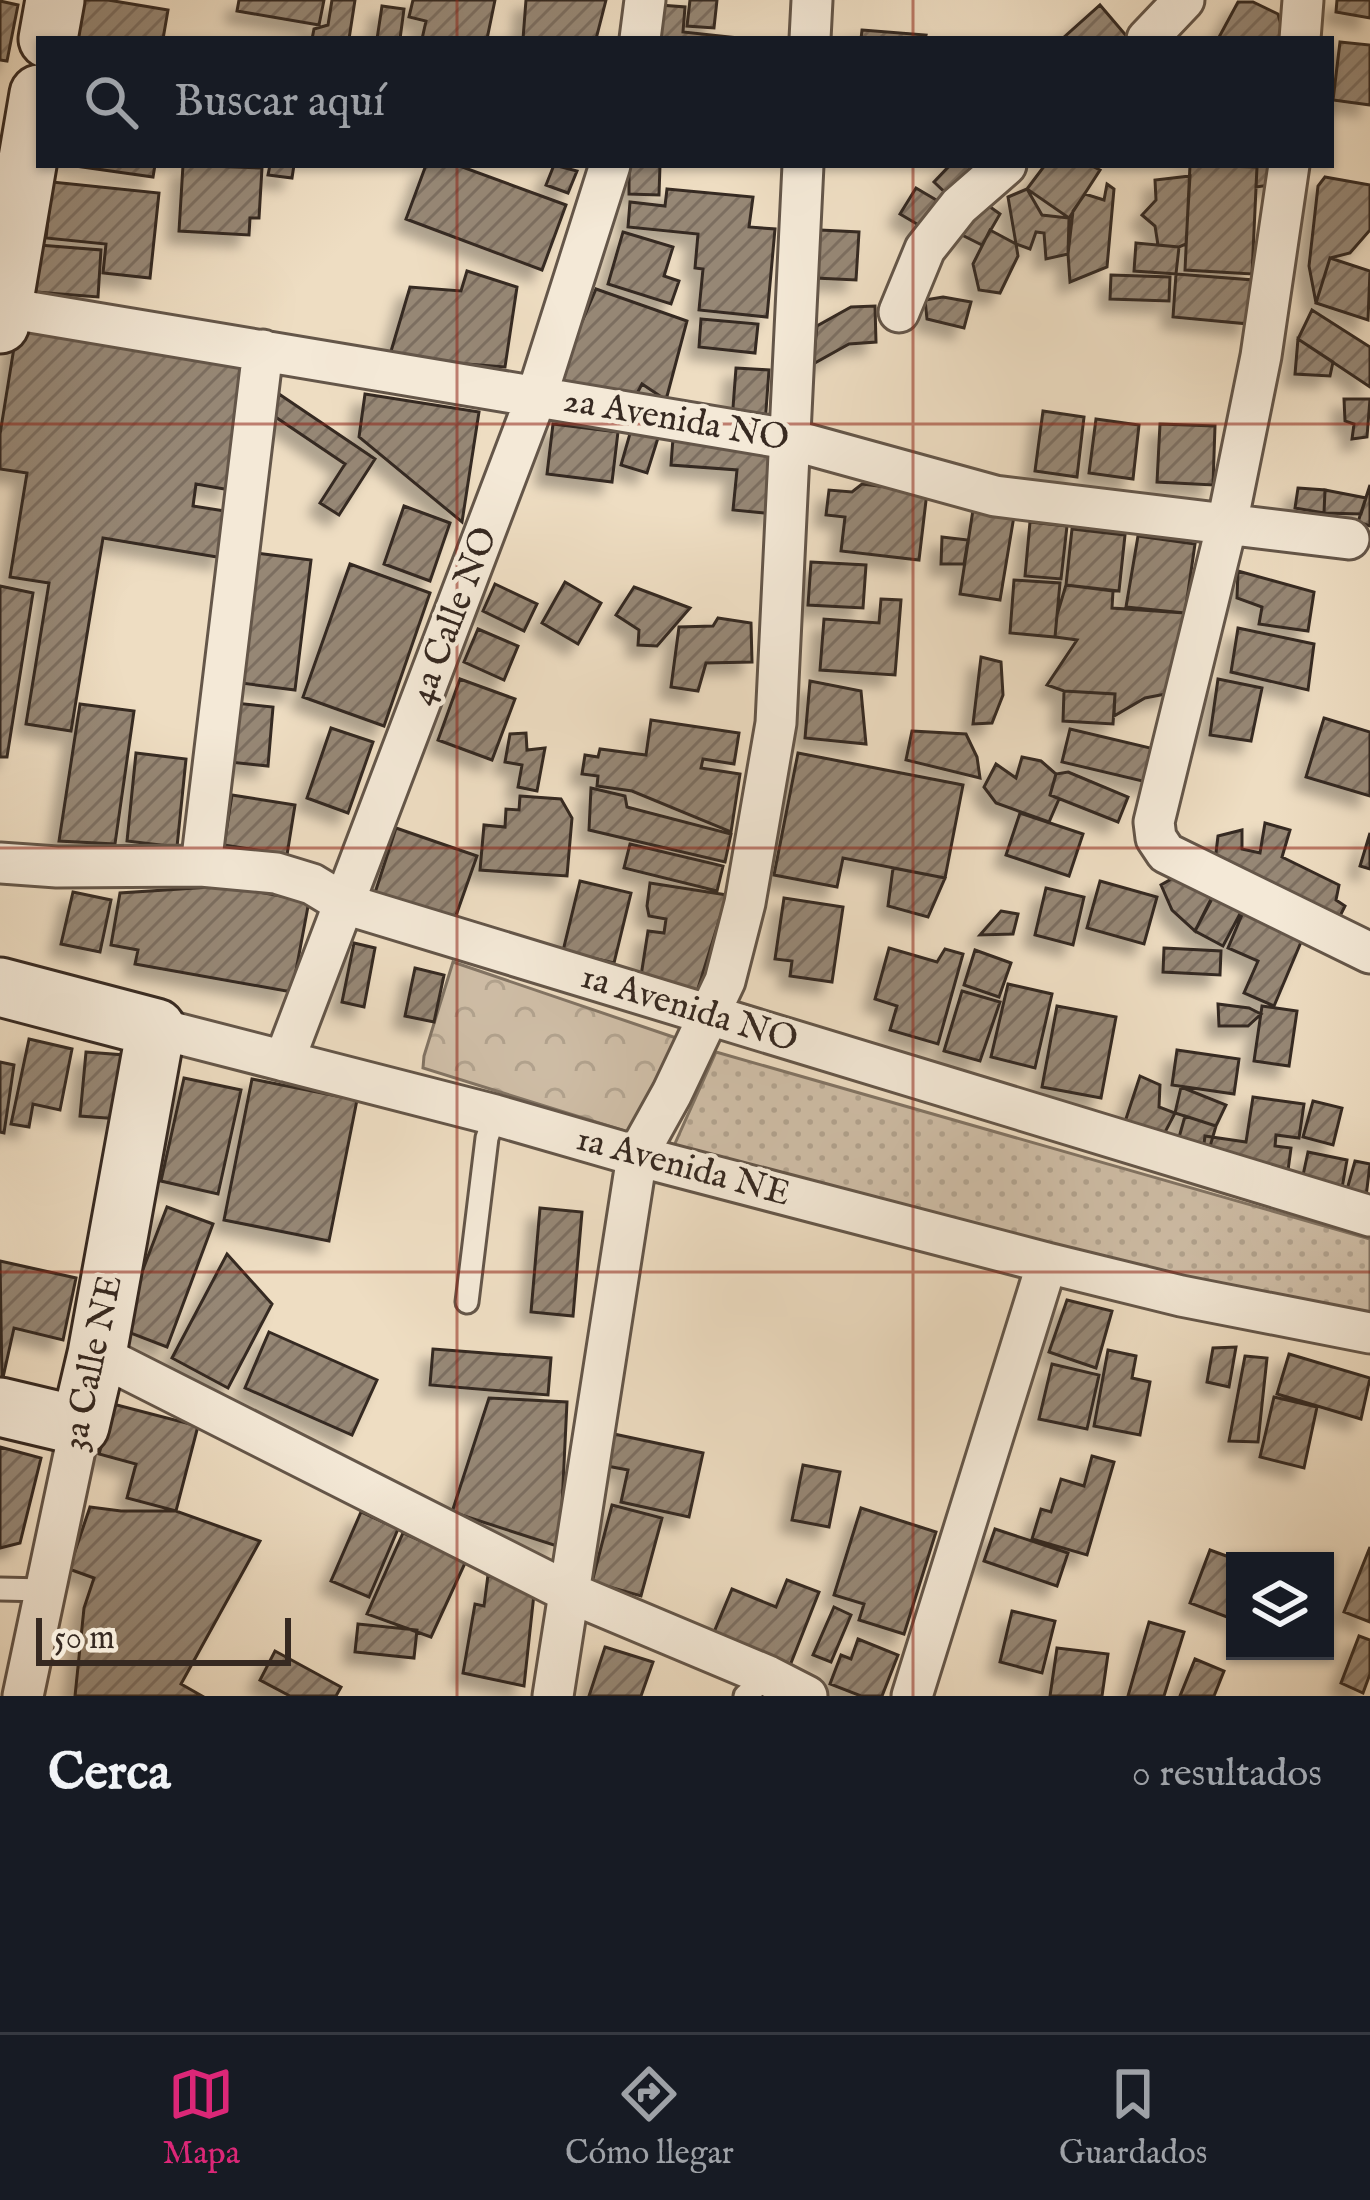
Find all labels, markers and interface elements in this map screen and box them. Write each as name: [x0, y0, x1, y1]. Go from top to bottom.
search box: [36, 36, 1334, 168]
icon: search: [78, 69, 144, 135]
text: Buscar aquí: [174, 74, 385, 131]
street label: 2a Avenida NO: [560, 378, 792, 462]
street label: 4a Calle NO: [399, 521, 509, 711]
street label: 1a Avenida NO: [575, 954, 803, 1064]
street label: 1a Avenida NE: [571, 1116, 795, 1218]
street label: 3a Calle NE: [52, 1271, 134, 1455]
map controls: [1226, 1552, 1334, 1660]
button: layers: [1226, 1552, 1334, 1660]
scale bar: [36, 1612, 291, 1665]
text: 50 m: [54, 1618, 115, 1660]
text: Cerca: [48, 1742, 171, 1807]
text: 0 resultados: [1132, 1750, 1322, 1799]
tab: Mapa: [162, 2061, 240, 2175]
tab: Cómo llegar: [565, 2061, 734, 2175]
tab: Guardados: [1059, 2061, 1207, 2175]

